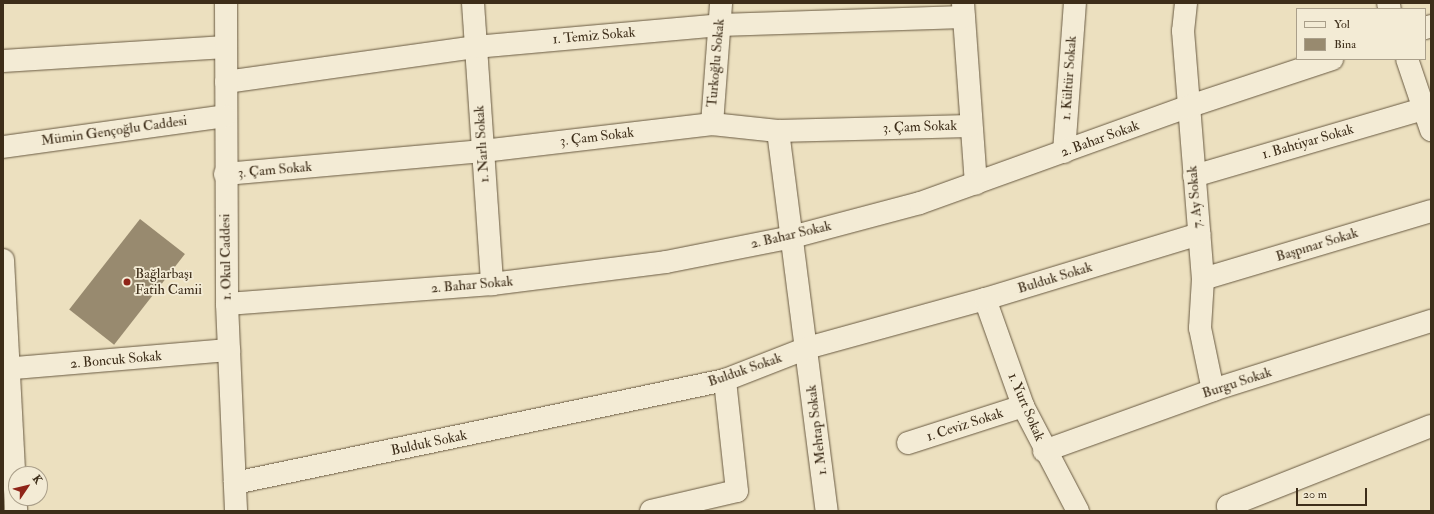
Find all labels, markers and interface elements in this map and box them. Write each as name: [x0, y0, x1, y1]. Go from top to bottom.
legend: [1296, 8, 1426, 60]
text: Yol: [1334, 17, 1350, 32]
street label: Turkoğlu Sokak: [704, 18, 728, 108]
street label: 1. Temiz Sokak: [552, 24, 636, 48]
street label: 1. Kültür Sokak: [1058, 35, 1080, 121]
text: Bina: [1334, 37, 1356, 52]
street label: 1. Narlı Sokak: [471, 105, 493, 183]
street label: Mümin Gençoğlu Caddesi: [40, 112, 188, 150]
street label: 3. Çam Sokak: [883, 117, 957, 137]
street label: 2. Bahar Sokak: [1058, 117, 1142, 161]
street label: 1. Bahtiyar Sokak: [1260, 121, 1356, 163]
street label: 3. Çam Sokak: [559, 124, 635, 150]
street label: 3. Çam Sokak: [237, 158, 313, 182]
street label: 7. Ay Sokak: [1184, 165, 1206, 229]
street label: 1. Okul Caddesi: [217, 214, 235, 300]
street label: 2. Bahar Sokak: [749, 218, 833, 252]
street label: Başpınar Sokak: [1274, 225, 1360, 265]
street label: Bulduk Sokak: [1016, 259, 1094, 297]
place label: Bağlarbaşı Fatih Camii: [135, 266, 202, 298]
street label: 2. Bahar Sokak: [430, 273, 514, 297]
marker: Bağlarbaşı Fatih Camii: [122, 277, 132, 287]
street label: 2. Boncuk Sokak: [69, 348, 163, 372]
street label: Bulduk Sokak: [706, 349, 784, 391]
street label: Burgu Sokak: [1200, 364, 1274, 402]
street label: 1. Yurt Sokak: [1004, 370, 1048, 444]
street label: 1. Mehtap Sokak: [803, 384, 831, 476]
street label: 1. Ceviz Sokak: [924, 405, 1006, 445]
street label: Bulduk Sokak: [389, 427, 469, 459]
north arrow: [8, 466, 48, 506]
text: K: [30, 473, 45, 486]
scale bar: [1298, 480, 1369, 506]
text: 20 m: [1303, 487, 1327, 502]

